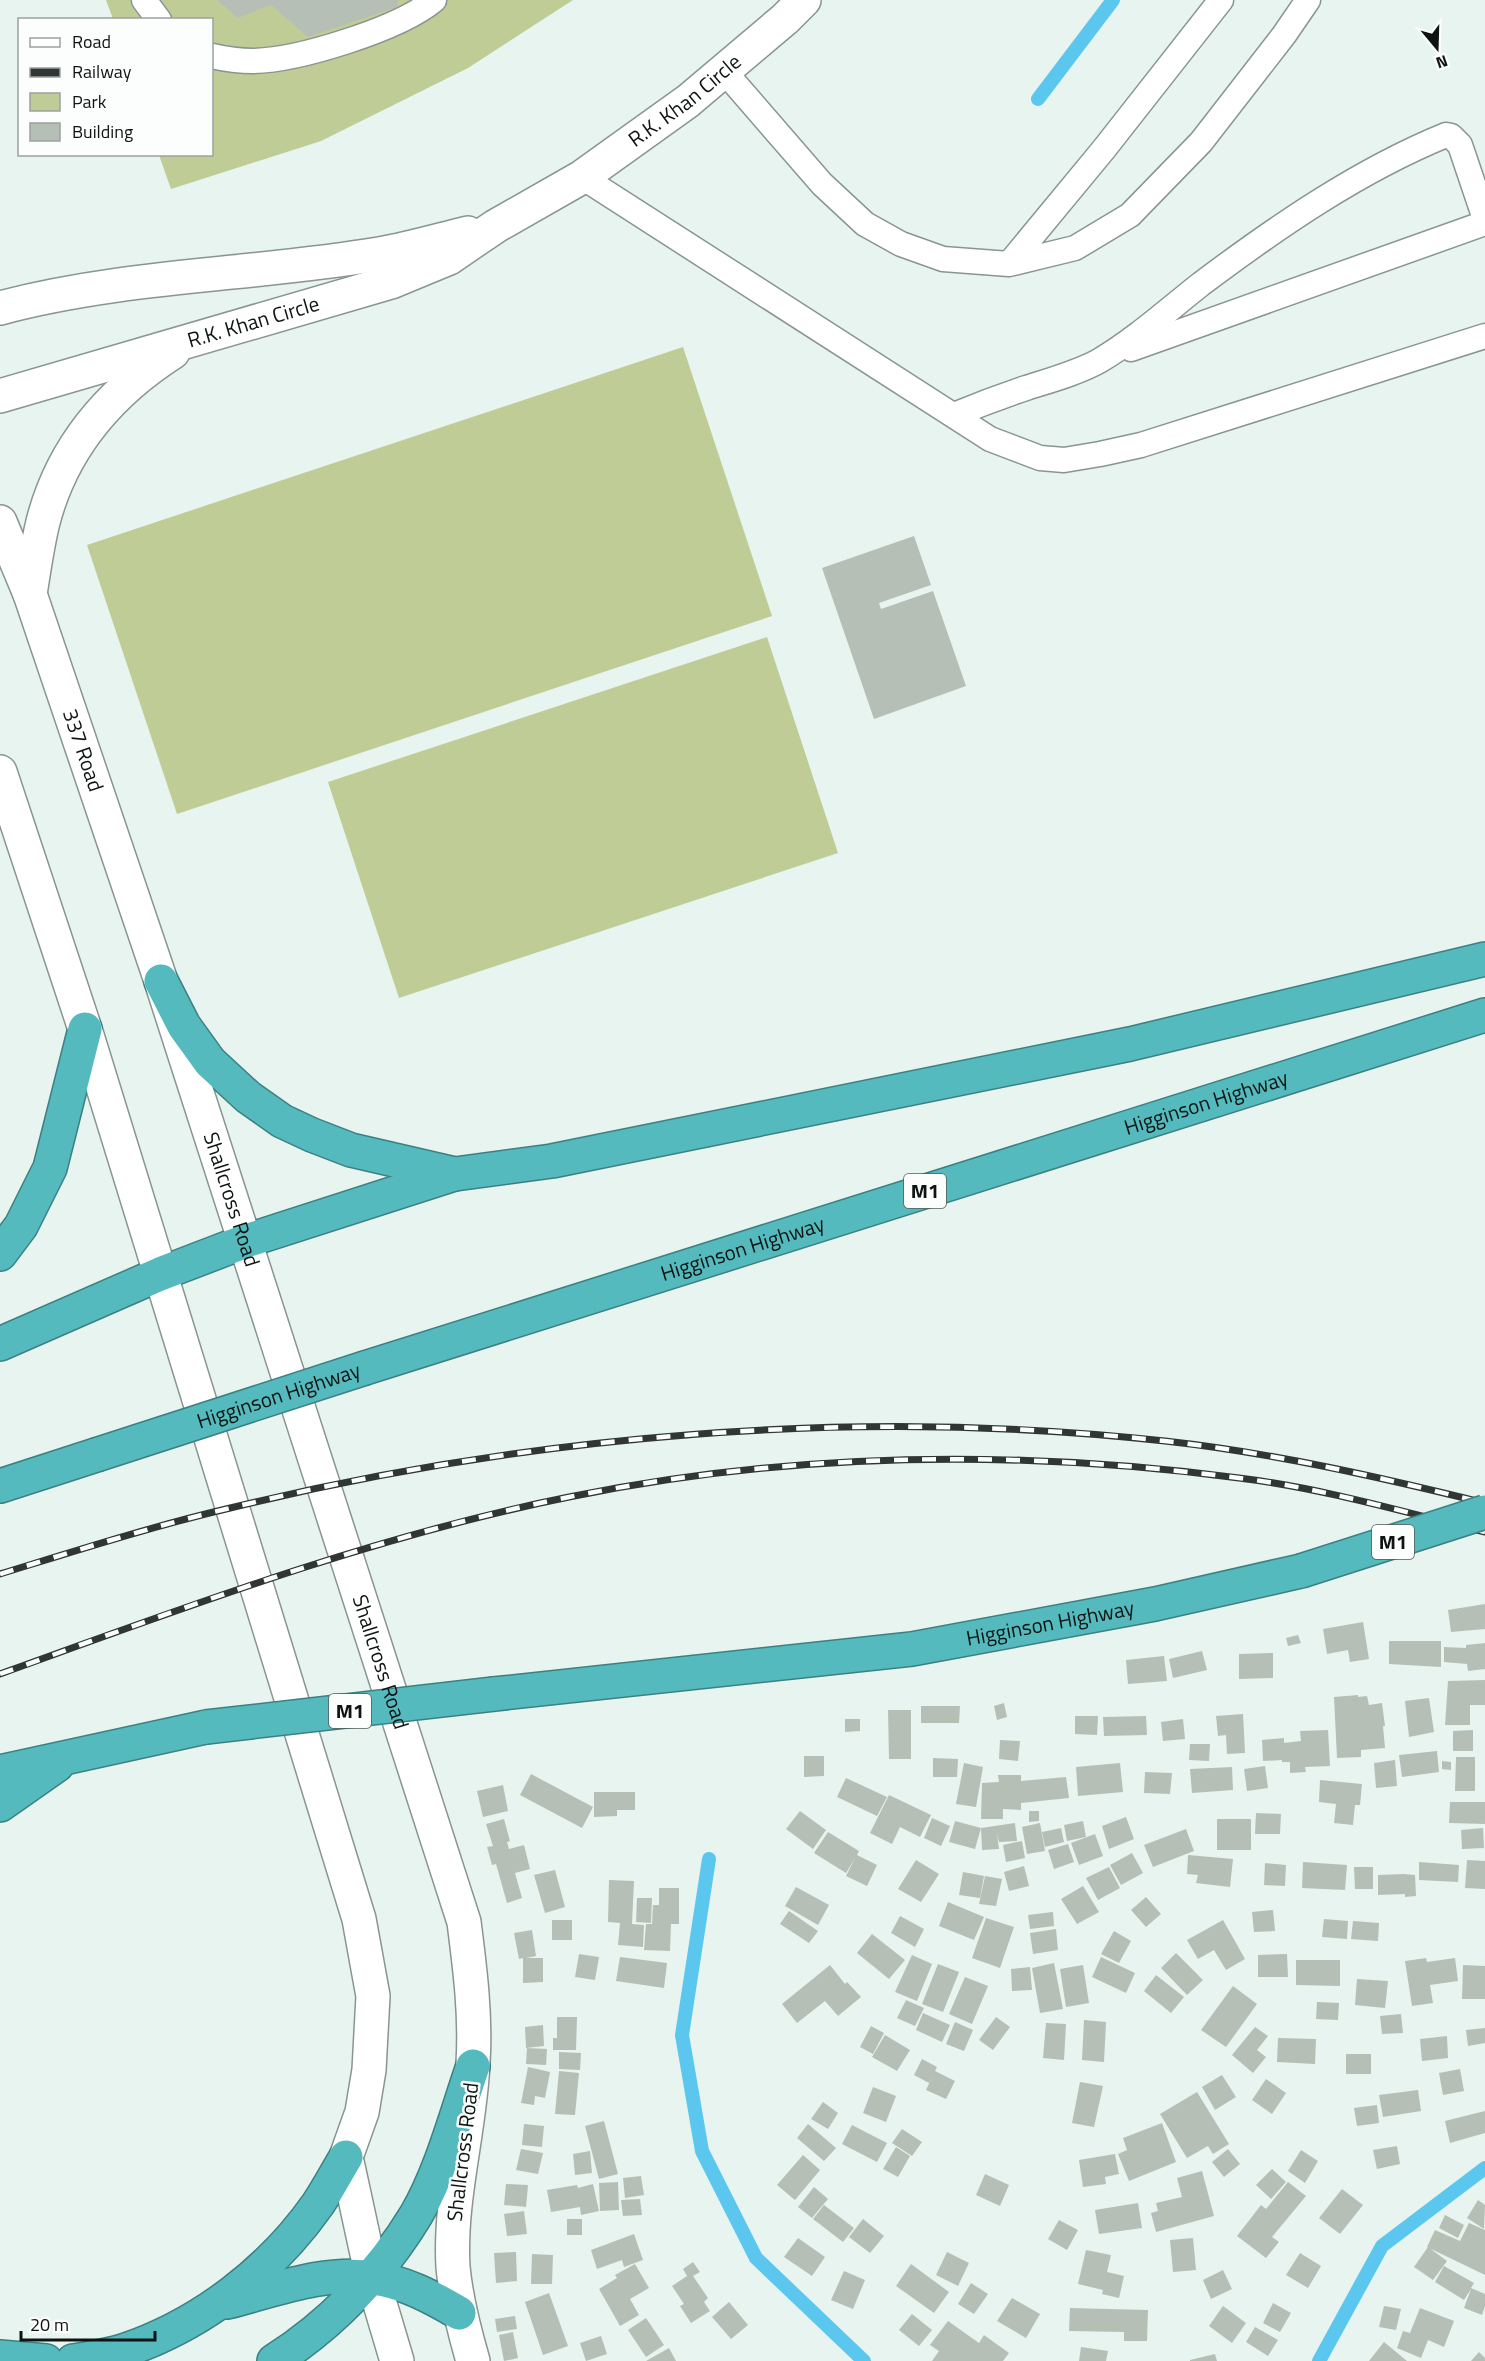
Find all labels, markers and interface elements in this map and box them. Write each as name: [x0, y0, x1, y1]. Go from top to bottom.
legend: [18, 18, 213, 156]
north arrow: [1407, 18, 1467, 78]
text: Road: [72, 28, 111, 55]
street label: R.K. Khan Circle: [621, 46, 748, 154]
text: N: [1433, 49, 1451, 75]
text: Railway: [72, 58, 132, 85]
text: Park: [72, 88, 107, 115]
text: Building: [72, 118, 133, 145]
street label: R.K. Khan Circle: [183, 287, 323, 356]
street label: 337 Road: [55, 704, 113, 796]
street label: Higginson Highway: [1120, 1061, 1292, 1143]
street label: Shallcross Road: [196, 1128, 269, 1271]
road number: M1: [904, 1174, 946, 1208]
street label: Higginson Highway: [656, 1207, 828, 1289]
street label: Higginson Highway: [192, 1354, 364, 1436]
road number: M1: [1372, 1525, 1414, 1559]
street label: Shallcross Road: [345, 1590, 418, 1733]
street label: Higginson Highway: [963, 1591, 1137, 1654]
road number: M1: [329, 1694, 371, 1728]
street label: Shallcross Road: [438, 2081, 486, 2223]
scale bar: [21, 2304, 154, 2342]
text: 20 m: [30, 2311, 69, 2338]

